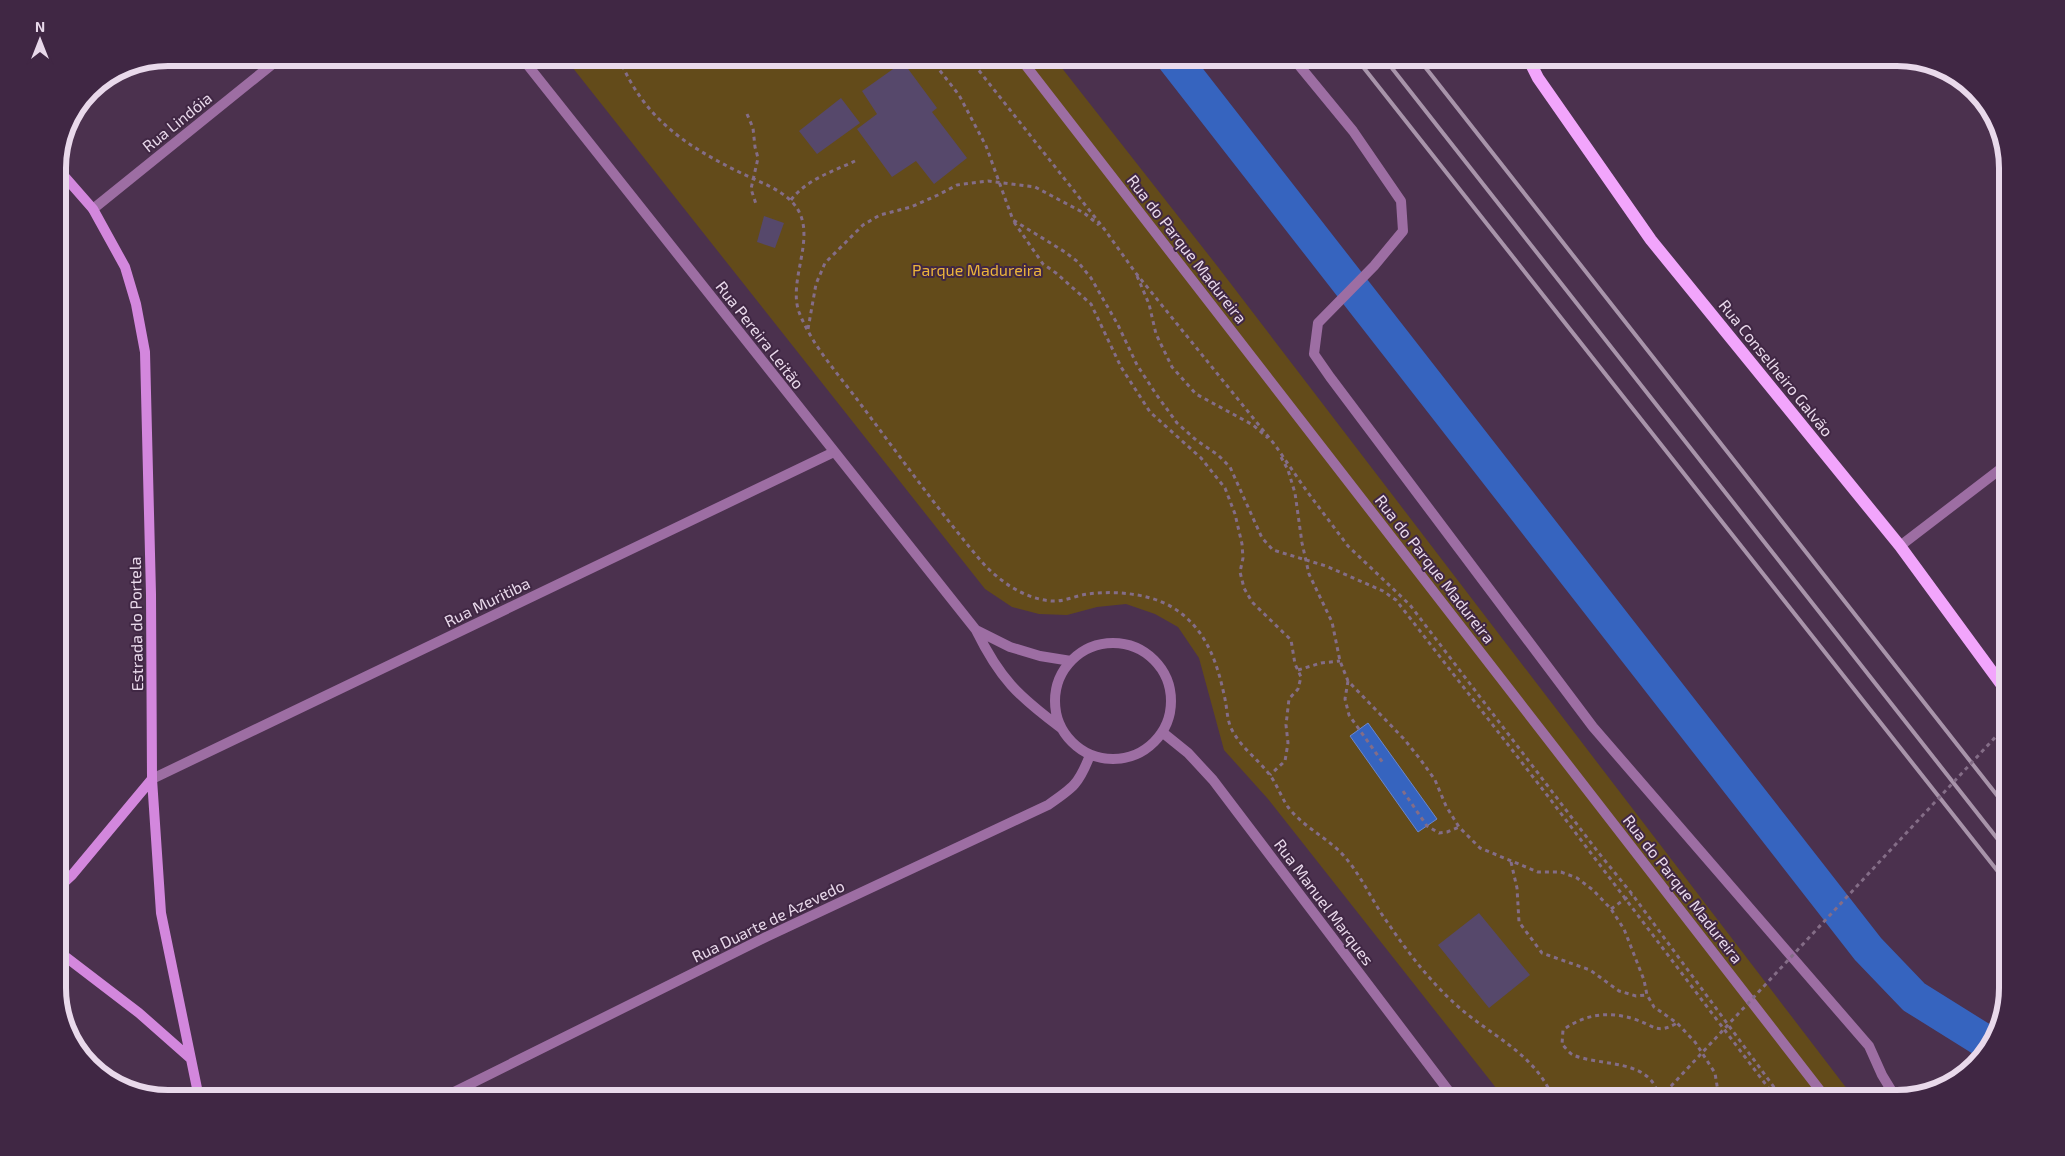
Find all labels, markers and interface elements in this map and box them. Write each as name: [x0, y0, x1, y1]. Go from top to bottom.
north arrow: [15, 15, 65, 65]
text: N: [35, 18, 45, 35]
street label: Rua Lindóia: [138, 88, 215, 155]
street label: Rua do Parque Madureira: [1124, 171, 1251, 327]
park label: Parque Madureira: [912, 260, 1042, 279]
street label: Rua Pereira Leitão: [712, 277, 808, 392]
street label: Rua Conselheiro Galvão: [1715, 295, 1837, 440]
street label: Rua do Parque Madureira: [1372, 491, 1499, 647]
street label: Estrada do Portela: [125, 556, 146, 692]
street label: Rua Muritiba: [441, 573, 533, 630]
street label: Rua do Parque Madureira: [1620, 811, 1747, 967]
street label: Rua Manuel Marques: [1271, 835, 1378, 969]
street label: Rua Duarte de Azevedo: [688, 875, 847, 966]

